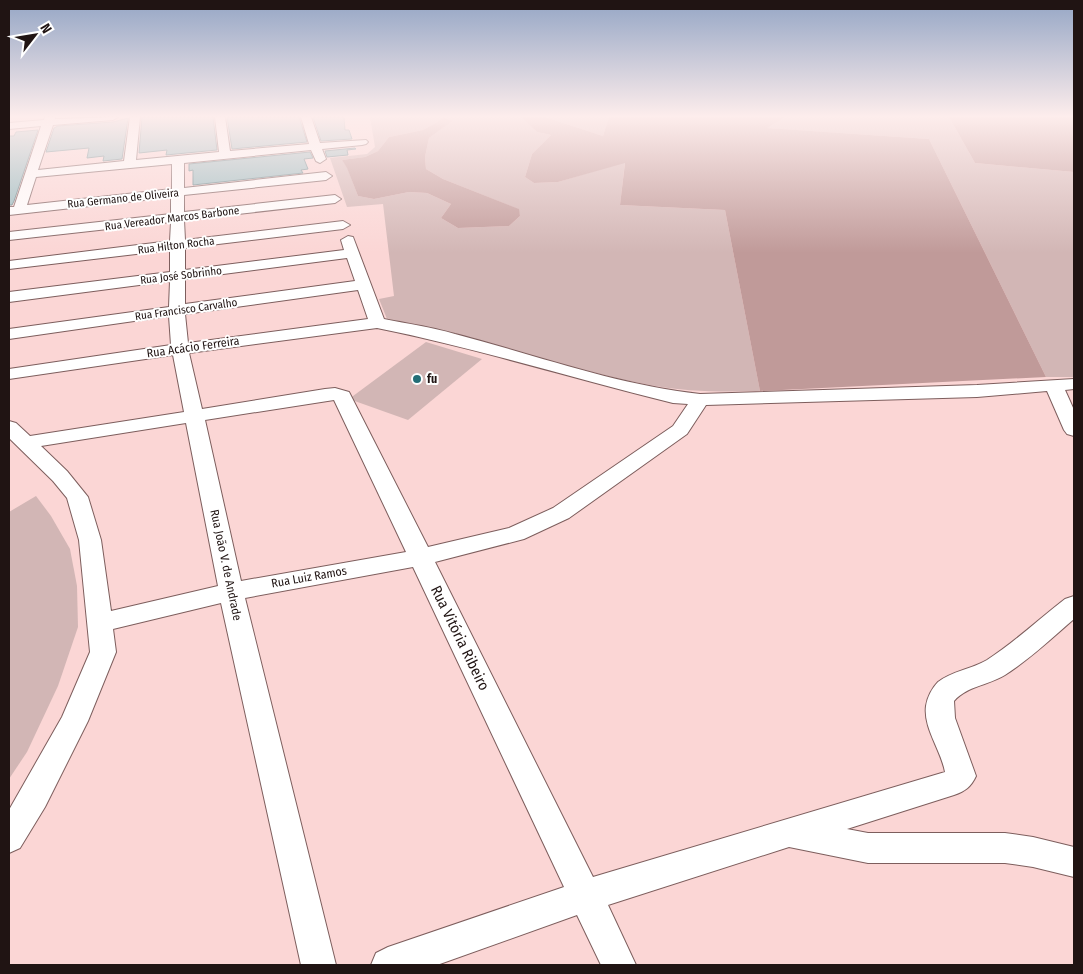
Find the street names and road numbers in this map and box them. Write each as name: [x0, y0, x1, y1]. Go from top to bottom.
street label: Rua Germano de Oliveira: [67, 186, 179, 211]
street label: Rua Vereador Marcos Barbone: [104, 204, 240, 233]
street label: Rua Hilton Rocha: [137, 234, 215, 257]
street label: Rua José Sobrinho: [139, 264, 223, 287]
street label: Rua Francisco Carvalho: [134, 296, 238, 323]
street label: Rua Acácio Ferreira: [146, 334, 240, 360]
street label: Rua João V. de Andrade: [207, 508, 245, 622]
street label: Rua Luiz Ramos: [270, 563, 348, 591]
street label: Rua Vitória Ribeiro: [427, 583, 493, 694]

